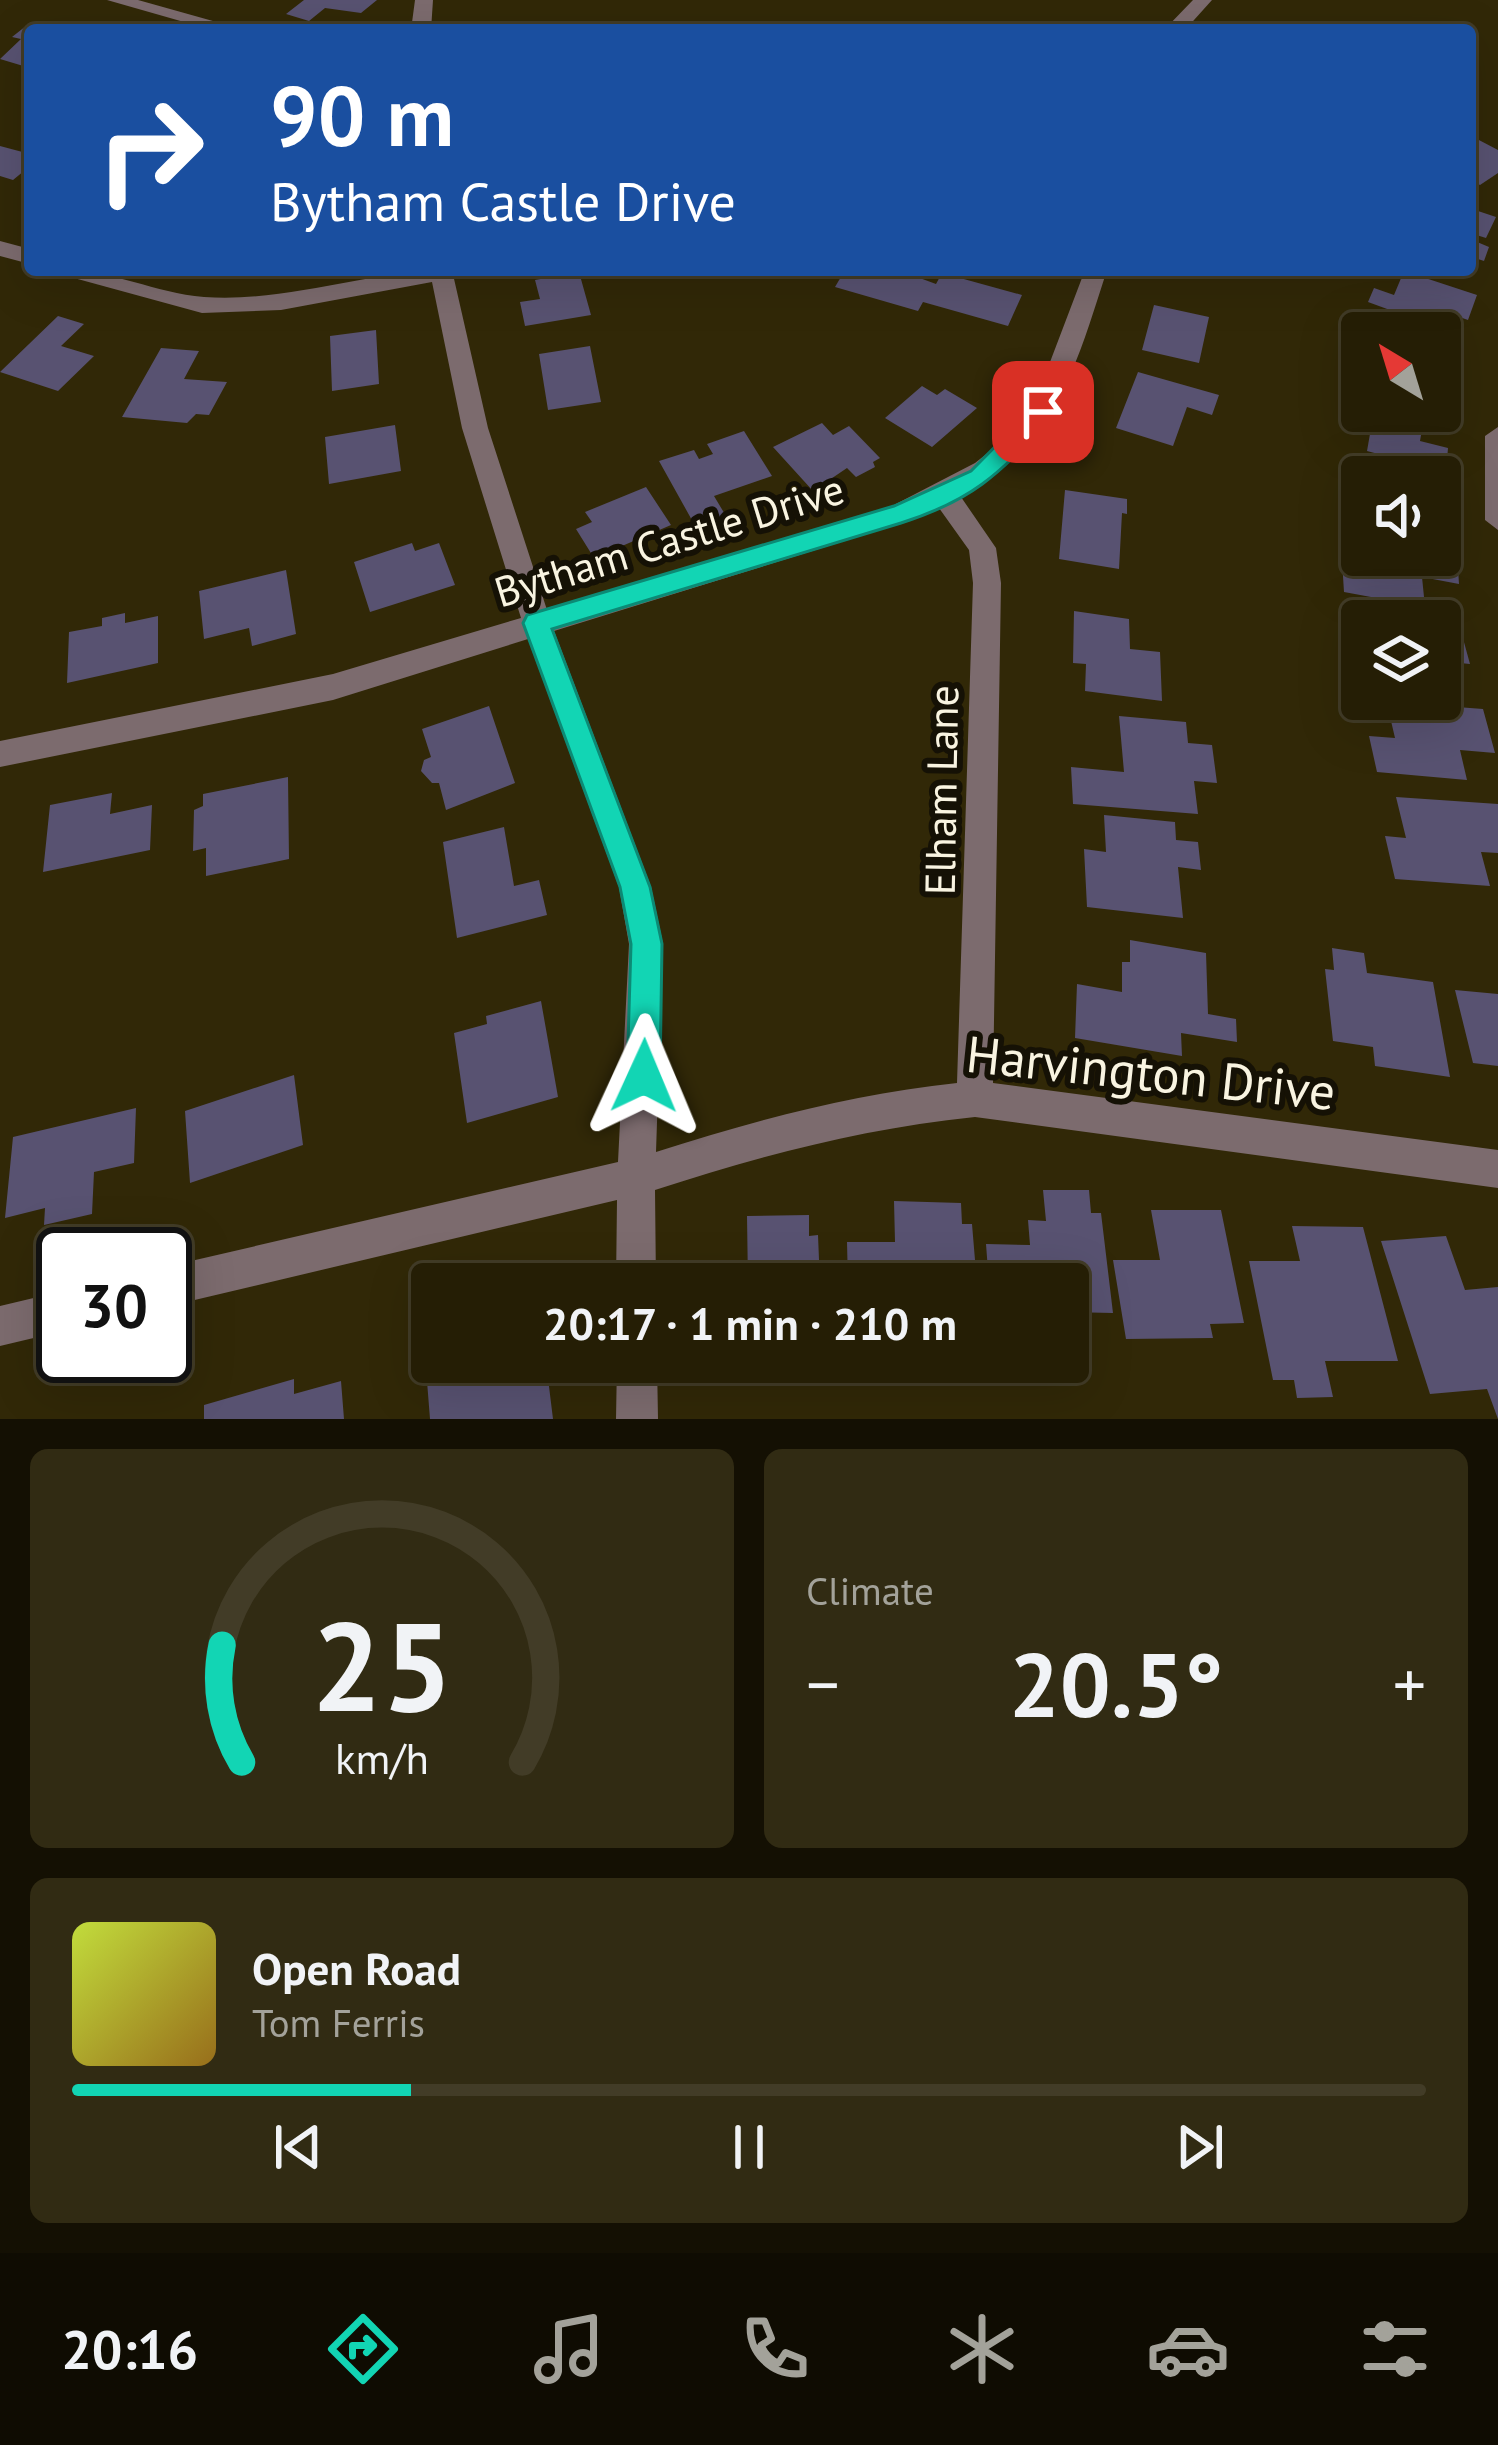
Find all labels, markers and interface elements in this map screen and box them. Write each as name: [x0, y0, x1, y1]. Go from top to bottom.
text: 90 m: [270, 60, 454, 169]
icon: right: [72, 72, 228, 228]
text: Bytham Castle Drive: [270, 166, 736, 236]
north arrow: [1341, 312, 1461, 432]
map controls: [1341, 312, 1461, 720]
pin: [992, 361, 1094, 463]
icon: arrive: [1010, 379, 1076, 445]
button: sound: [1341, 456, 1461, 576]
street label: Bytham Castle Drive: [488, 461, 850, 619]
button: layers: [1341, 600, 1461, 720]
street label: Elham Lane: [912, 685, 970, 895]
position arrow: [581, 1013, 707, 1139]
street label: Harvington Drive: [963, 1020, 1339, 1124]
speed limit sign: 30: [36, 1227, 192, 1383]
text: 20:17 · 1 min · 210 m: [543, 1294, 957, 1352]
text: Climate: [806, 1565, 934, 1616]
text: 25: [311, 1584, 453, 1745]
text: 20.5°: [1009, 1625, 1223, 1742]
text: −: [806, 1641, 839, 1726]
text: +: [1393, 1641, 1426, 1726]
text: km/h: [335, 1729, 429, 1785]
text: Open Road: [252, 1939, 461, 1997]
text: Tom Ferris: [252, 1997, 425, 2048]
icon: previous: [265, 2114, 331, 2180]
icon: pause: [716, 2114, 782, 2180]
icon: next: [1167, 2114, 1233, 2180]
icon: directions: [321, 2307, 405, 2391]
icon: music: [527, 2307, 611, 2391]
icon: phone: [733, 2307, 817, 2391]
icon: climate: [940, 2307, 1024, 2391]
icon: car: [1146, 2307, 1230, 2391]
icon: filters: [1353, 2307, 1437, 2391]
text: 20:16: [61, 2314, 198, 2384]

